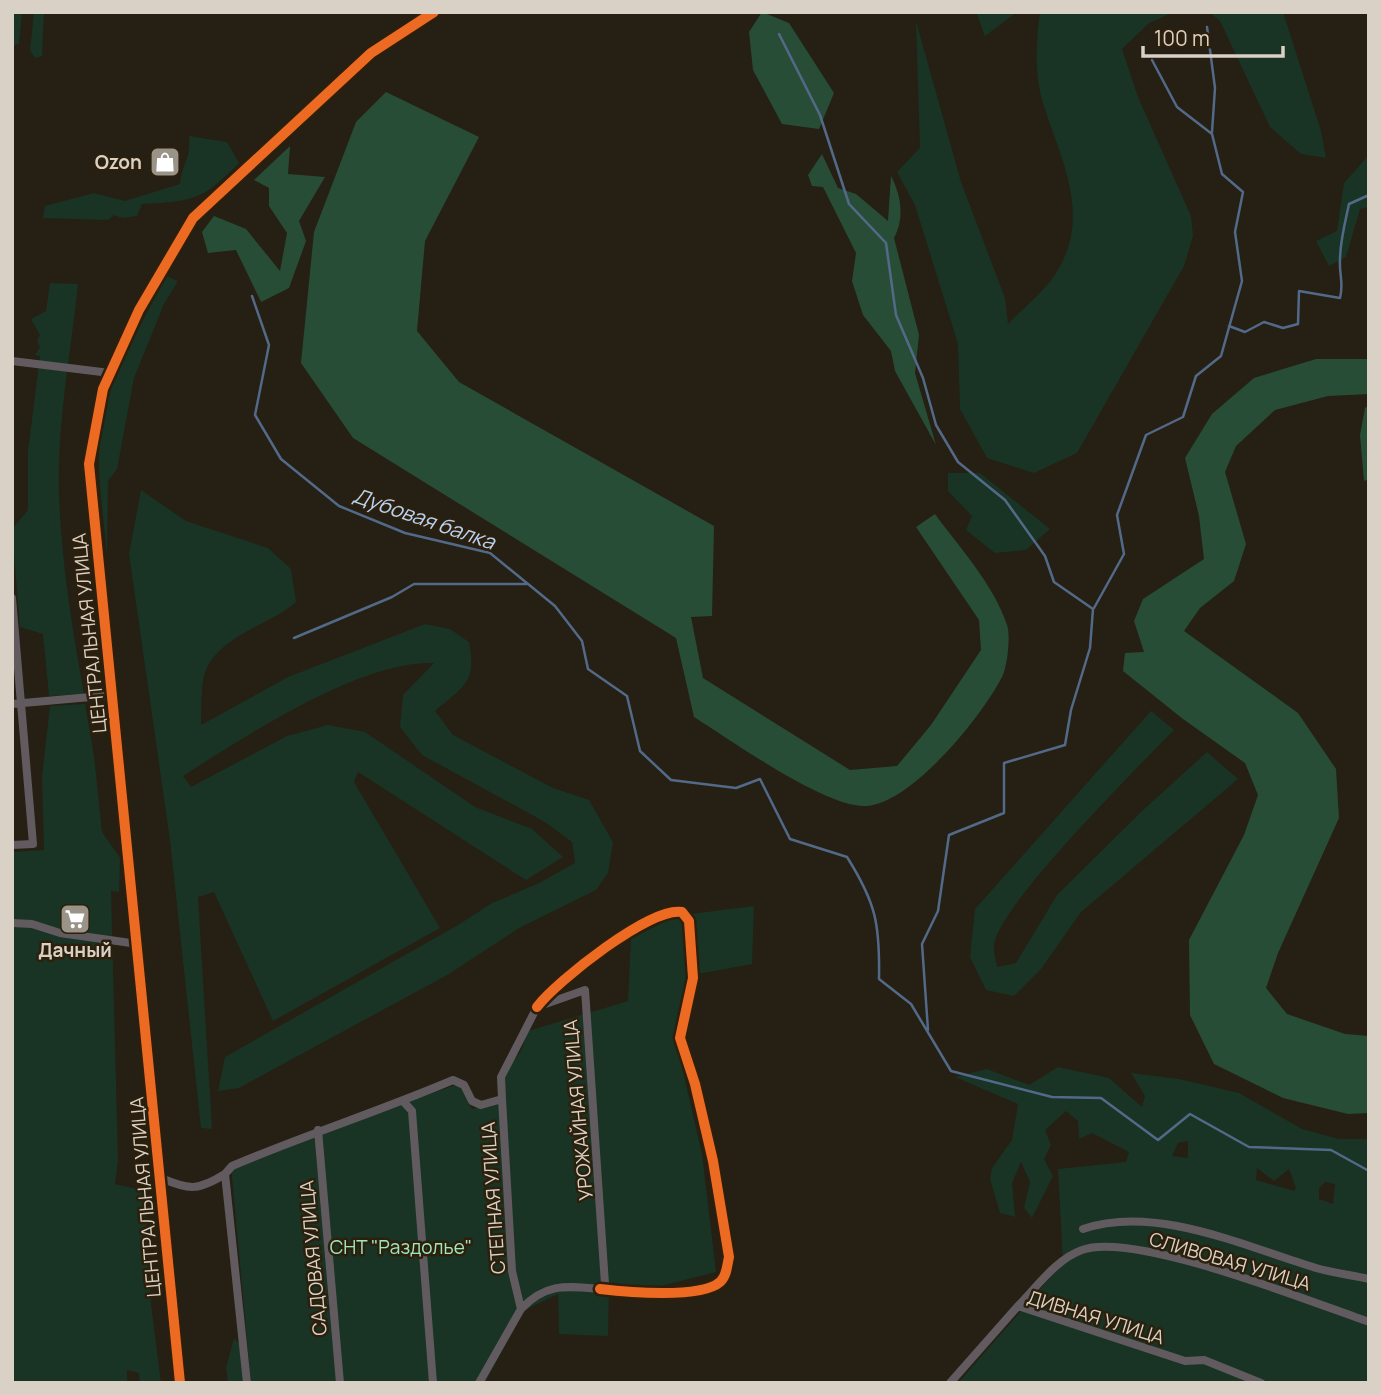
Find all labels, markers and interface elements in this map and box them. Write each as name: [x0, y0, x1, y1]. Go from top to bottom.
scale bar: [1143, 14, 1283, 58]
text: 100 m: [1154, 24, 1210, 52]
shop icon: Ozon: [148, 145, 182, 179]
place label: Ozon: [95, 149, 142, 175]
water label: Дубовая балка: [350, 481, 500, 556]
street label: ЦЕНТРАЛЬНАЯ УЛИЦА: [66, 532, 112, 734]
supermarket icon: Дачный: [58, 902, 92, 936]
place label: Дачный: [38, 937, 112, 963]
street label: УРОЖАЙНАЯ УЛИЦА: [557, 1019, 599, 1201]
street label: ЦЕНТРАЛЬНАЯ УЛИЦА: [123, 1096, 167, 1298]
street label: СТЕПНАЯ УЛИЦА: [475, 1121, 511, 1275]
street label: САДОВАЯ УЛИЦА: [293, 1179, 333, 1337]
street label: СЛИВОВАЯ УЛИЦА: [1146, 1226, 1314, 1296]
park label: СНТ "Раздолье": [330, 1234, 472, 1260]
street label: ДИВНАЯ УЛИЦА: [1024, 1284, 1168, 1350]

